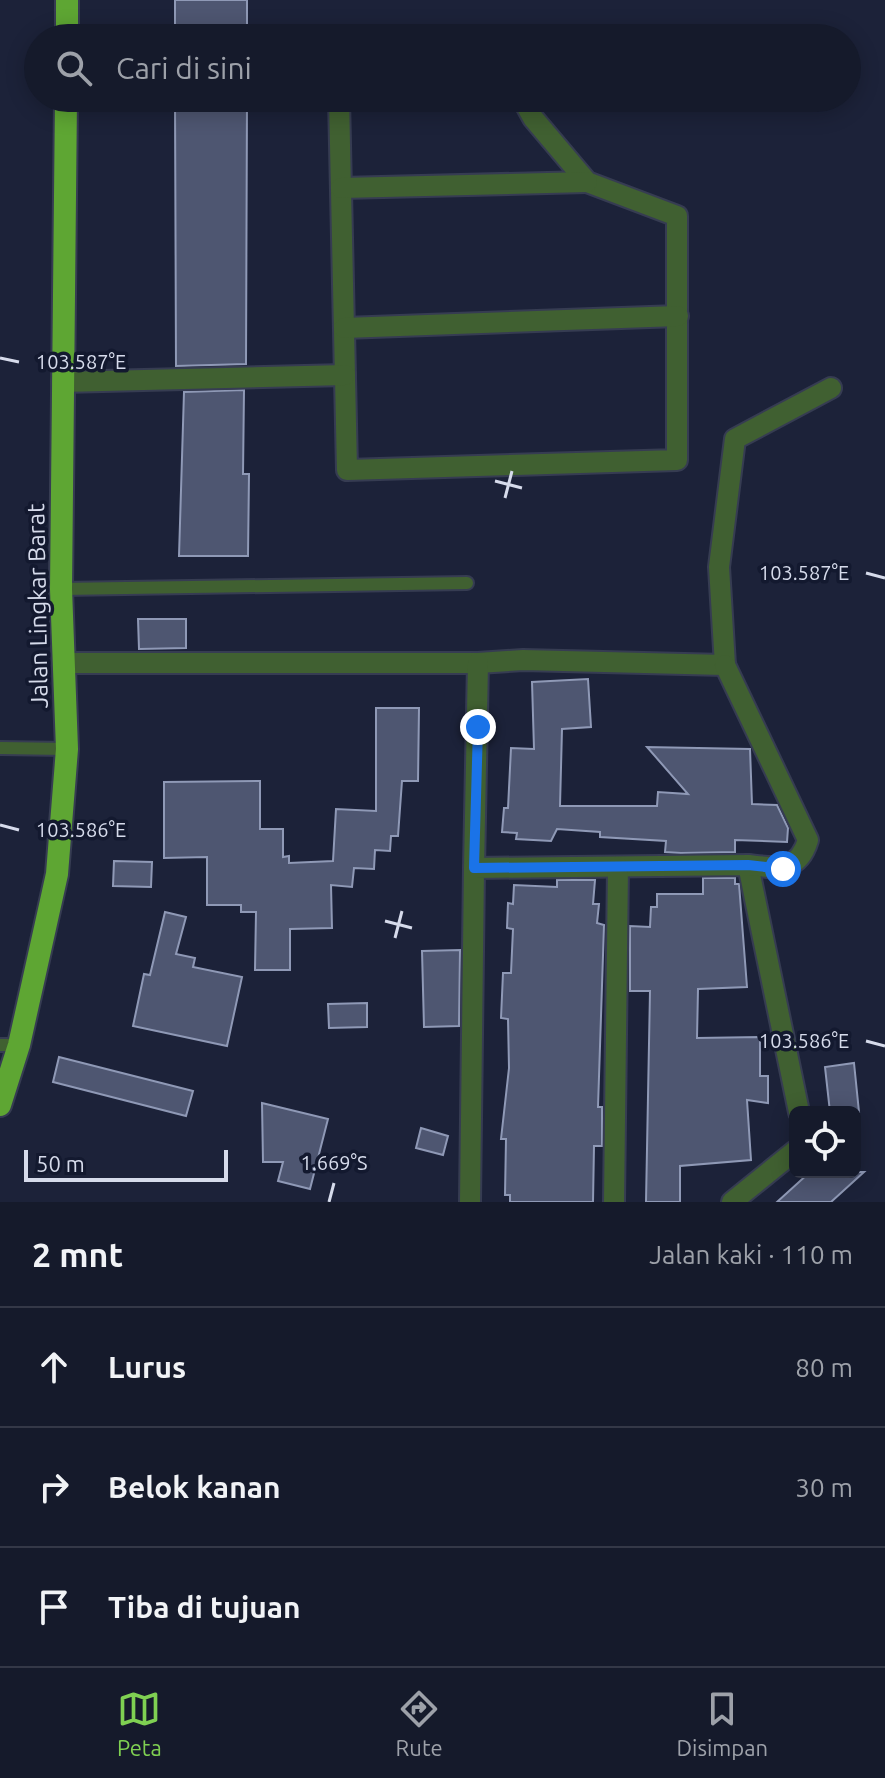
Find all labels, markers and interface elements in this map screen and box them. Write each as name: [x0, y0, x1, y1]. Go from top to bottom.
search box: [24, 24, 861, 112]
icon: search: [52, 46, 96, 90]
text: Cari di sini: [116, 51, 252, 85]
text: 103.587°E: [36, 350, 126, 373]
street label: Jalan Lingkar Barat: [22, 503, 53, 709]
text: 103.587°E: [759, 561, 849, 584]
route end: [460, 709, 496, 745]
text: 103.586°E: [36, 818, 126, 841]
route start: [765, 851, 801, 887]
text: 103.586°E: [759, 1029, 849, 1052]
map controls: [789, 1106, 861, 1178]
button: locate: [789, 1106, 861, 1178]
scale bar: [24, 1146, 228, 1182]
text: 50 m: [36, 1151, 85, 1176]
text: 1.669°S: [301, 1151, 367, 1174]
text: 2 mnt: [32, 1235, 123, 1273]
text: Jalan kaki · 110 m: [649, 1240, 853, 1269]
icon: ahead: [32, 1345, 76, 1389]
text: Lurus: [108, 1350, 186, 1384]
text: 80 m: [795, 1353, 853, 1382]
icon: right: [32, 1465, 76, 1509]
text: Belok kanan: [108, 1470, 281, 1504]
text: 30 m: [795, 1473, 853, 1502]
icon: arrive: [32, 1585, 76, 1629]
text: Tiba di tujuan: [108, 1590, 301, 1624]
tab: Peta: [117, 1687, 162, 1760]
tab: Rute: [396, 1687, 443, 1760]
tab: Disimpan: [677, 1687, 768, 1760]

